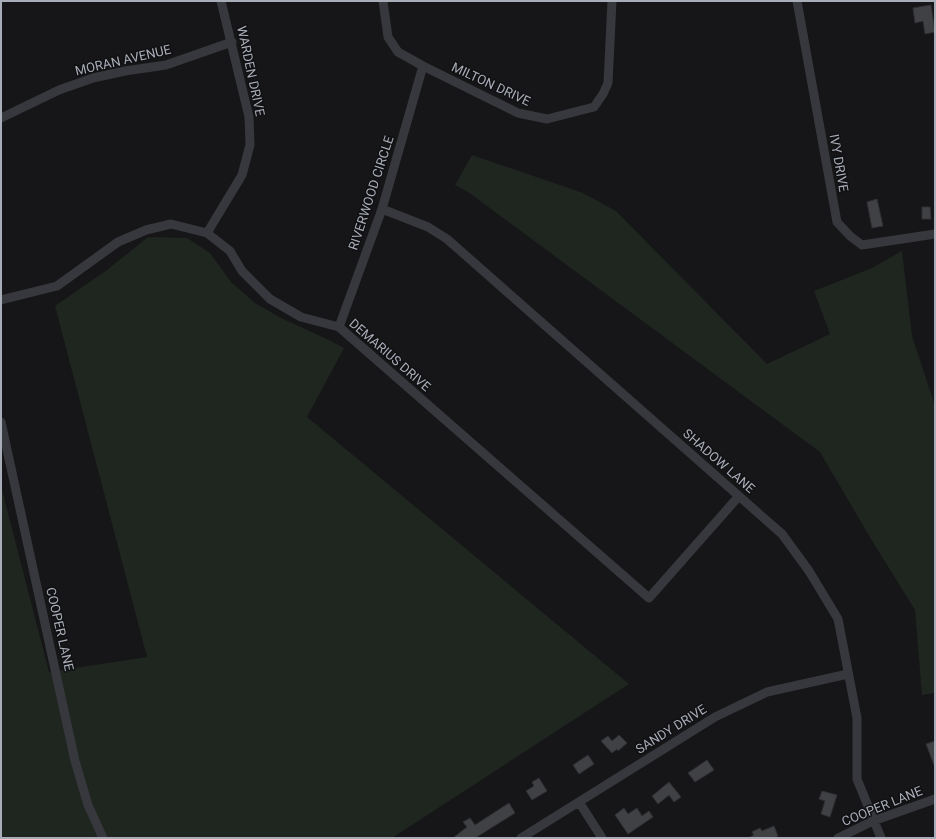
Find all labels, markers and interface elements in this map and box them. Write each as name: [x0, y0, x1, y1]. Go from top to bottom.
street label: WARDEN DRIVE: [234, 24, 268, 118]
street label: MORAN AVENUE: [74, 42, 172, 78]
street label: MILTON DRIVE: [449, 59, 533, 109]
street label: IVY DRIVE: [827, 133, 851, 193]
street label: RIVERWOOD CIRCLE: [345, 134, 397, 252]
street label: DEMARIUS DRIVE: [346, 316, 434, 394]
street label: SHADOW LANE: [680, 426, 758, 496]
street label: COOPER LANE: [43, 586, 77, 672]
street label: SANDY DRIVE: [633, 701, 709, 757]
street label: COOPER LANE: [840, 783, 924, 829]

